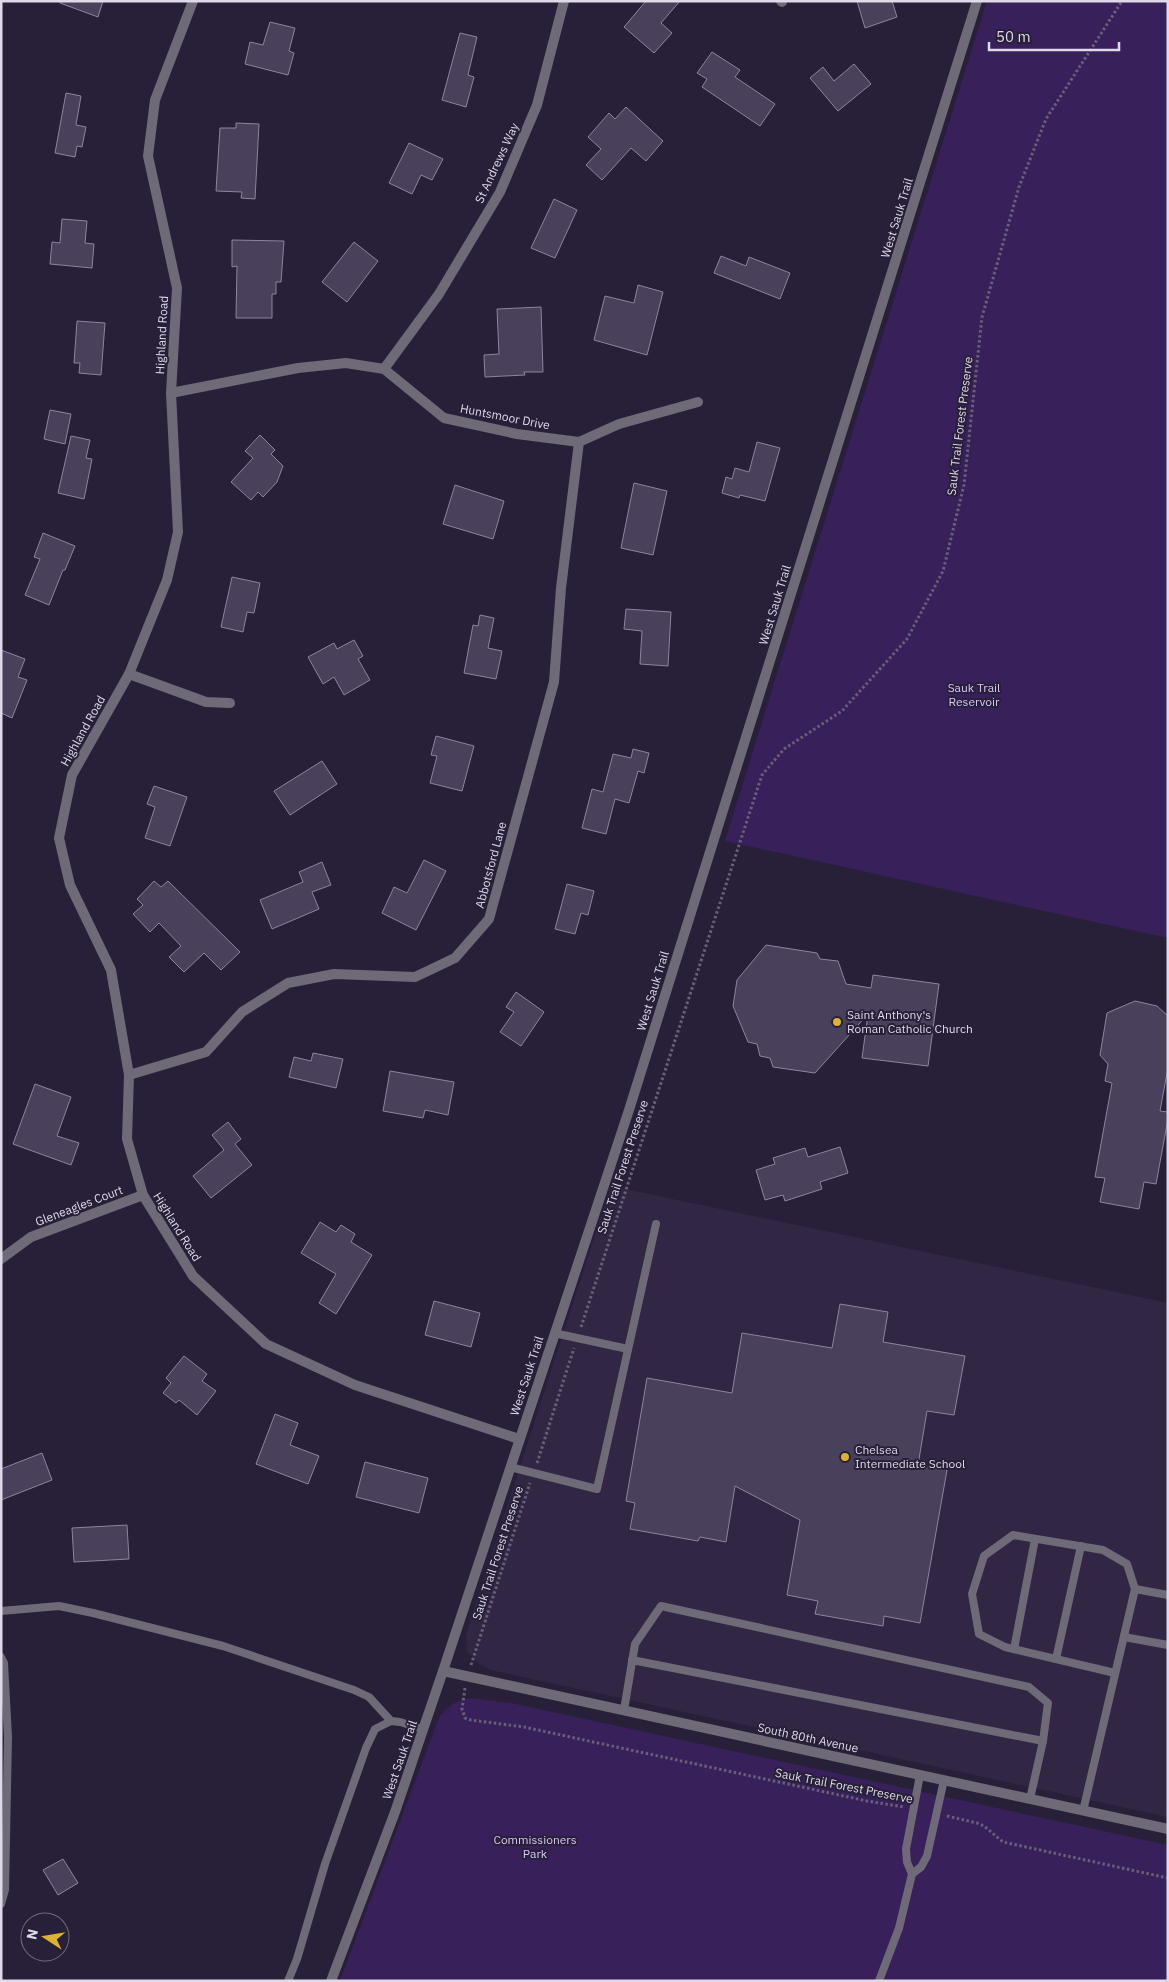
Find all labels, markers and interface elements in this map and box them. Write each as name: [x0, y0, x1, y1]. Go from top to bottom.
scale bar: [989, 20, 1119, 52]
text: 50 m: [996, 27, 1031, 46]
street label: St Andrews Way: [471, 120, 522, 205]
street label: West Sauk Trail: [877, 176, 916, 260]
street label: Highland Road: [152, 295, 171, 375]
street label: Sauk Trail Forest Preserve: [944, 355, 976, 496]
street label: Huntsmoor Drive: [459, 400, 552, 433]
street label: West Sauk Trail: [755, 563, 794, 647]
park label: Sauk Trail Reservoir: [948, 680, 1000, 709]
street label: Highland Road: [57, 693, 108, 769]
street label: Abbotsford Lane: [472, 820, 509, 910]
street label: West Sauk Trail: [633, 949, 672, 1033]
place label: Saint Anthony's Roman Catholic Church: [847, 1007, 973, 1036]
marker: Saint Anthony's Roman Catholic Church: [831, 1016, 843, 1028]
street label: Sauk Trail Forest Preserve: [594, 1098, 651, 1236]
street label: Gleneagles Court: [33, 1182, 125, 1229]
street label: Highland Road: [150, 1189, 205, 1264]
street label: West Sauk Trail: [507, 1334, 546, 1417]
place label: Chelsea Intermediate School: [855, 1442, 965, 1471]
marker: Chelsea Intermediate School: [839, 1451, 851, 1463]
street label: Sauk Trail Forest Preserve: [469, 1484, 526, 1622]
street label: West Sauk Trail: [379, 1718, 420, 1801]
street label: South 80th Avenue: [756, 1719, 860, 1756]
street label: Sauk Trail Forest Preserve: [774, 1765, 915, 1806]
park label: Commissioners Park: [493, 1832, 577, 1861]
north arrow: [20, 1912, 70, 1962]
text: N: [22, 1927, 42, 1941]

